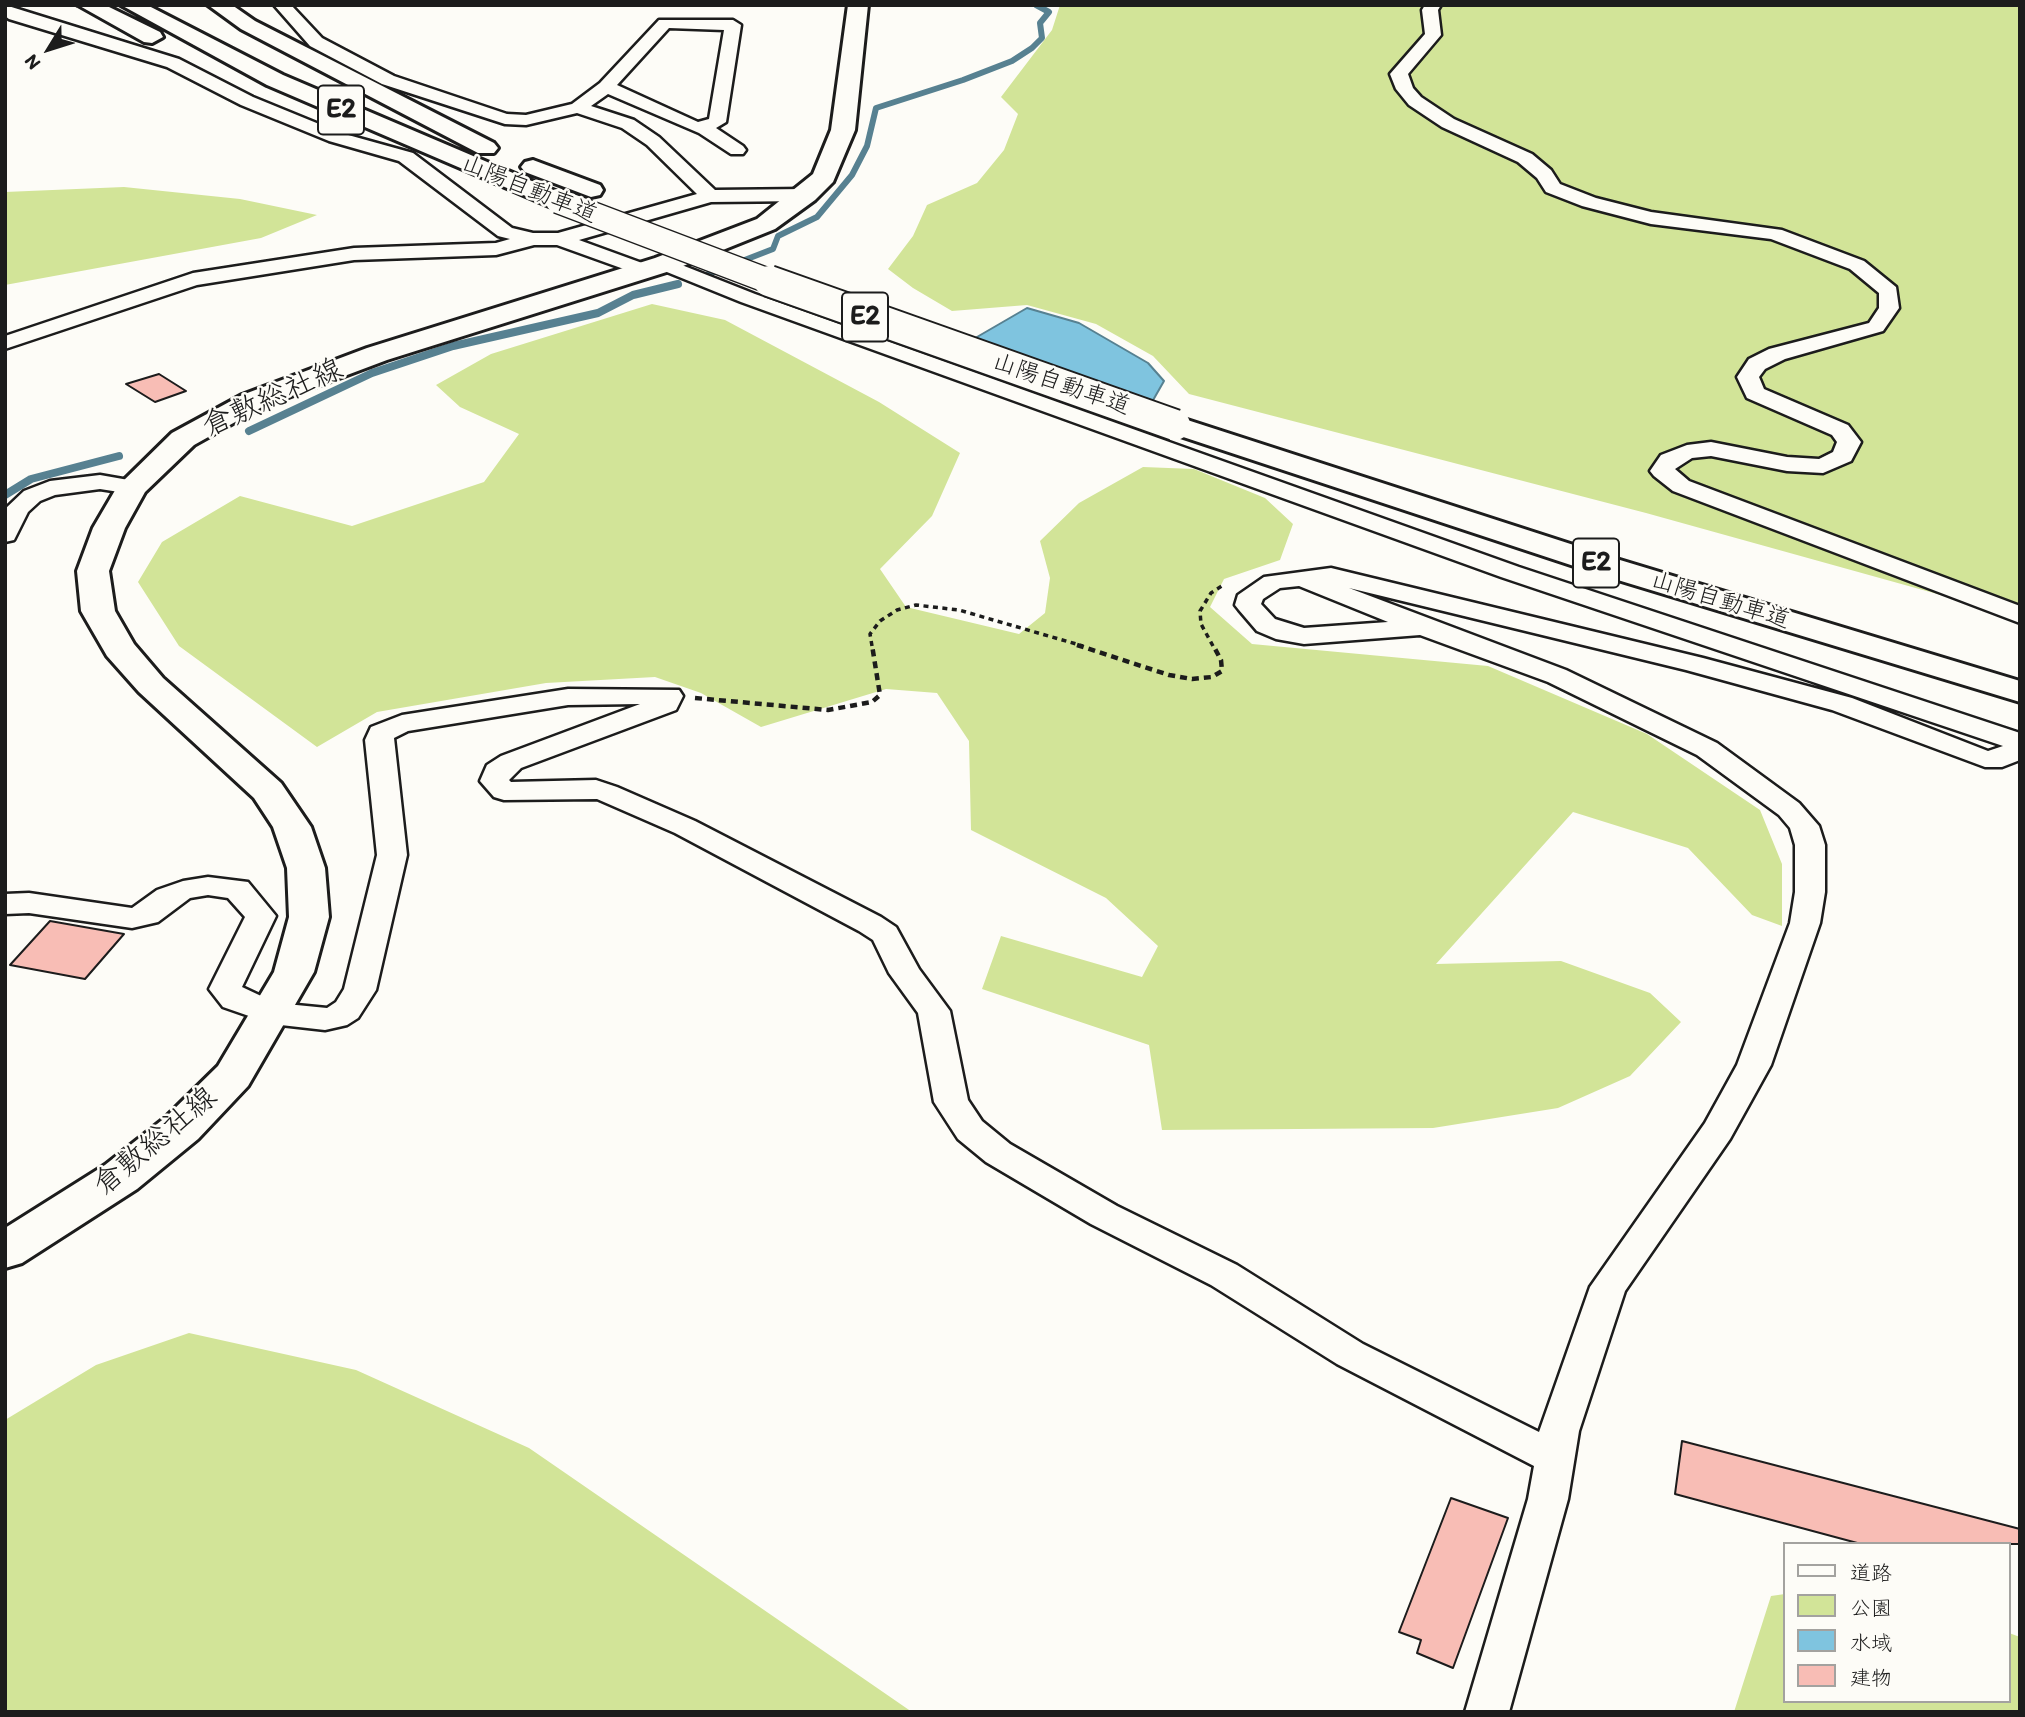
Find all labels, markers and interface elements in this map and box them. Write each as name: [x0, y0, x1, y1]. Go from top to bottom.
north arrow: [14, 14, 84, 84]
text: N: [19, 50, 45, 74]
road number: E2: [318, 86, 364, 134]
street label: 山陽自動車道: [457, 150, 601, 230]
road number: E2: [842, 292, 888, 342]
street label: 山陽自動車道: [988, 348, 1134, 422]
street label: 倉敷総社線: [197, 352, 349, 446]
road number: E2: [1573, 538, 1619, 588]
street label: 山陽自動車道: [1647, 566, 1793, 636]
street label: 倉敷総社線: [87, 1080, 225, 1204]
legend: [1784, 1542, 2011, 1703]
text: 道路: [1850, 1560, 1892, 1585]
text: 公園: [1850, 1595, 1892, 1620]
text: 水域: [1850, 1630, 1892, 1655]
text: 建物: [1850, 1665, 1892, 1690]

